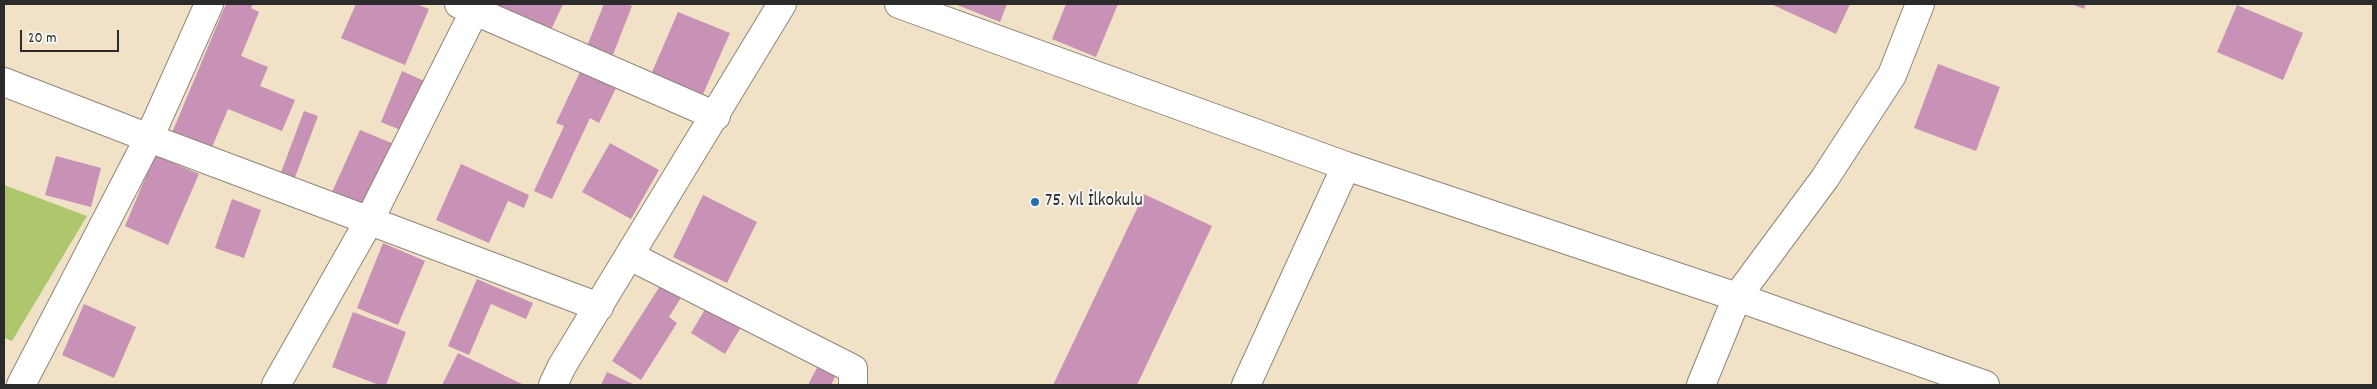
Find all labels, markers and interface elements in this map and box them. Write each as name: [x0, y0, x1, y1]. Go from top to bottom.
scale bar: [22, 20, 121, 52]
text: 20 m: [28, 28, 56, 50]
place label: 75. Yıl İlkokulu: [1045, 191, 1143, 213]
marker: 75. Yıl İlkokulu: [1029, 196, 1041, 208]

